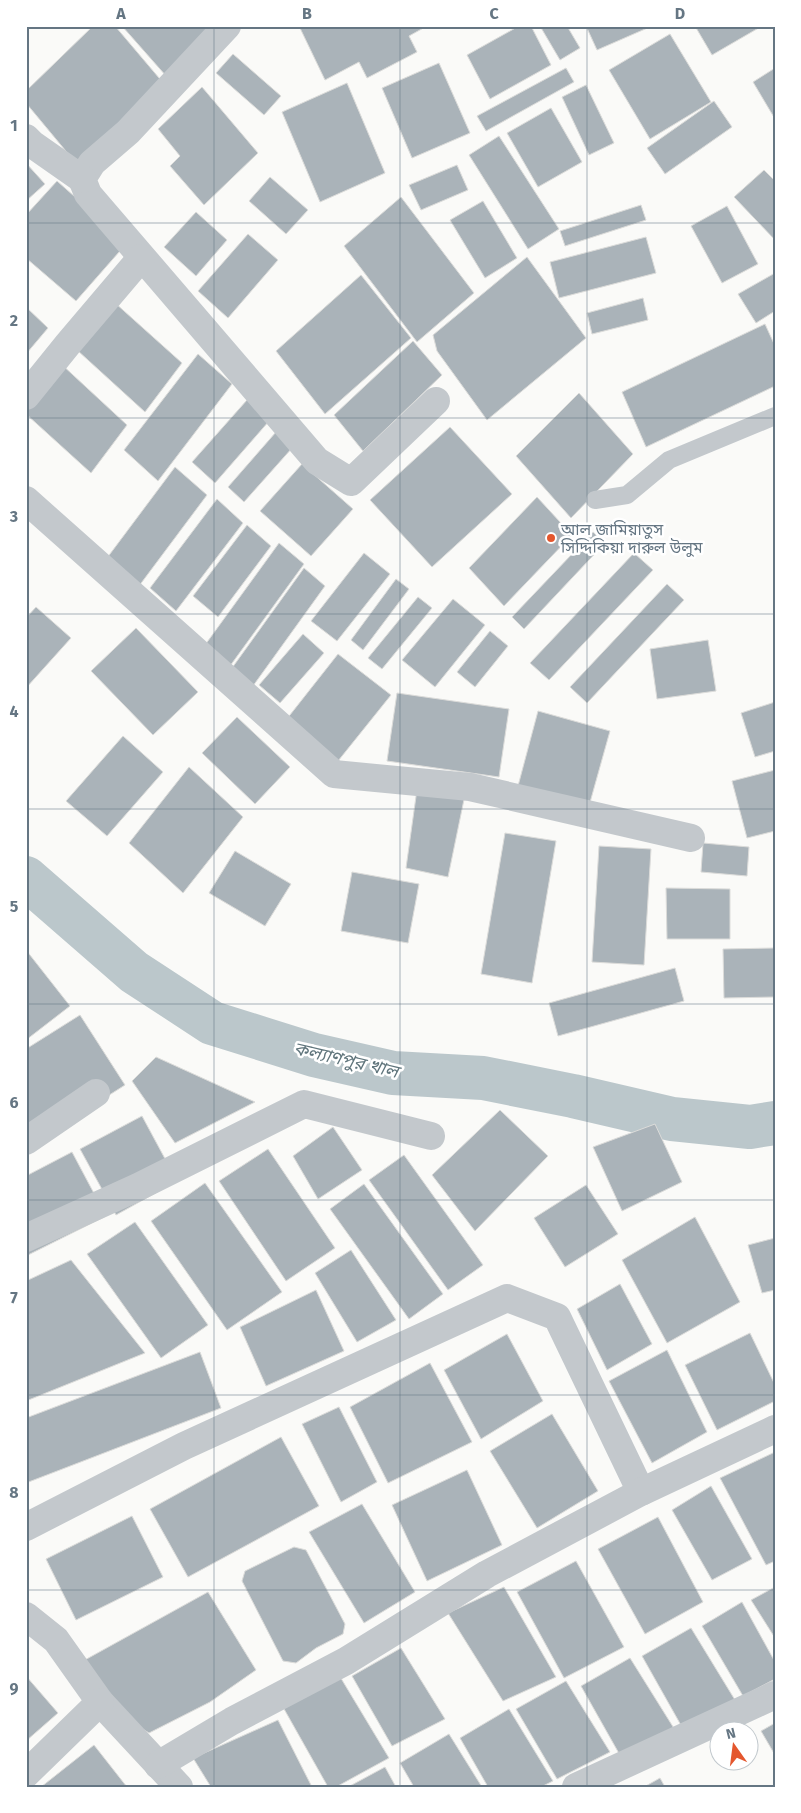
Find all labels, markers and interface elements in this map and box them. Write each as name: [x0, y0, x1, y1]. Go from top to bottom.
text: A: [115, 4, 126, 23]
text: B: [302, 4, 312, 23]
text: C: [489, 4, 499, 23]
text: D: [675, 4, 685, 23]
text: 1: [10, 116, 18, 135]
text: 2: [10, 311, 18, 330]
text: 3: [9, 507, 18, 526]
place label: আল জামিয়াতুস সিদ্দিকিয়া দারুল উলুম: [560, 520, 703, 557]
marker: আল জামিয়াতুস সিদ্দিকিয়া দারুল উলুম: [545, 532, 557, 544]
text: 4: [9, 702, 19, 721]
text: 5: [10, 897, 19, 916]
water label: কল্যাণপুর খাল: [292, 1037, 404, 1084]
text: 6: [9, 1093, 19, 1112]
text: 7: [10, 1288, 18, 1307]
text: 8: [9, 1483, 19, 1502]
text: 9: [10, 1679, 19, 1698]
north arrow: [708, 1720, 758, 1770]
text: N: [724, 1724, 738, 1743]

